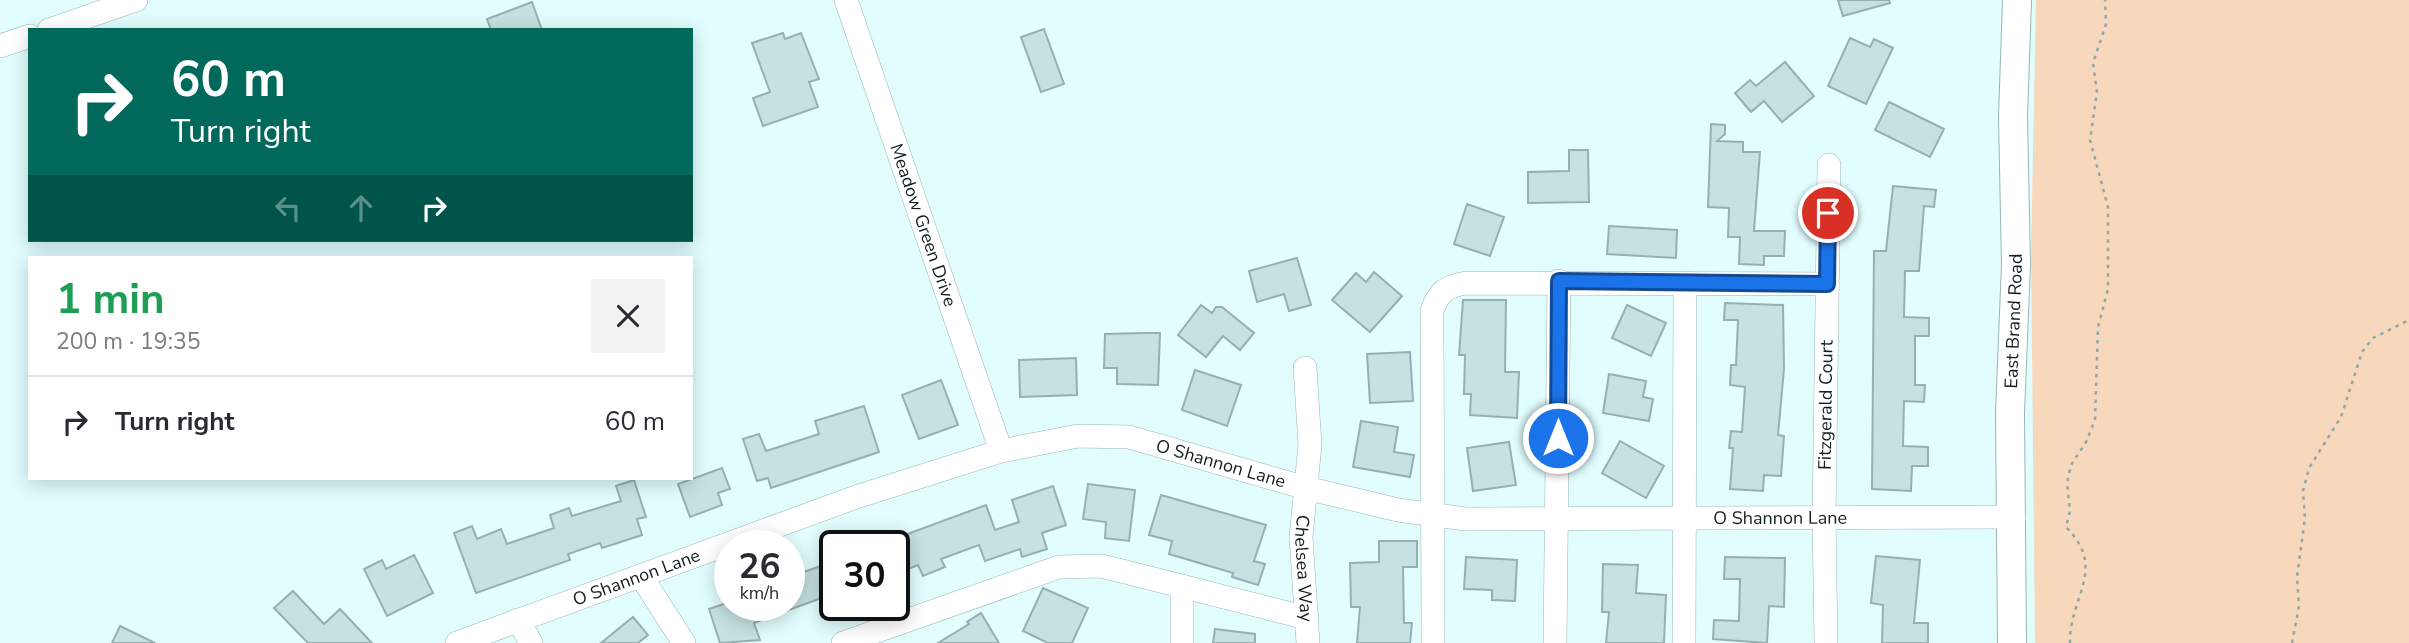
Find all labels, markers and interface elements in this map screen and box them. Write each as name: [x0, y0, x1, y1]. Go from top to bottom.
text: 60 m: [171, 46, 286, 113]
icon: right: [56, 56, 147, 147]
text: Turn right: [171, 110, 311, 153]
street label: Meadow Green Drive: [884, 140, 962, 310]
pin: [1798, 183, 1858, 243]
icon: left: [269, 189, 307, 227]
icon: ahead: [342, 189, 380, 227]
icon: right: [415, 189, 453, 227]
icon: arrive: [1809, 194, 1847, 232]
street label: East Brand Road: [1999, 253, 2028, 389]
text: 1 min: [56, 271, 165, 328]
button: close: [591, 279, 665, 353]
text: 200 m · 19:35: [56, 326, 201, 357]
street label: Fitzgerald Court: [1813, 339, 1839, 470]
position arrow: [1521, 401, 1595, 475]
icon: right: [56, 403, 94, 441]
text: Turn right: [115, 404, 234, 439]
text: 60 m: [605, 404, 665, 439]
street label: O Shannon Lane: [1153, 433, 1288, 494]
street label: O Shannon Lane: [1713, 506, 1847, 530]
street label: Chelsea Way: [1289, 514, 1319, 623]
speed limit sign: 30: [819, 530, 910, 621]
street label: O Shannon Lane: [569, 543, 703, 612]
text: 26: [738, 543, 781, 590]
text: km/h: [740, 581, 779, 605]

